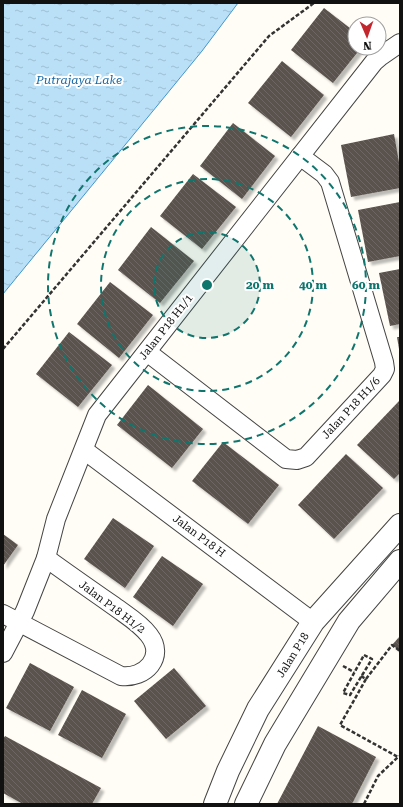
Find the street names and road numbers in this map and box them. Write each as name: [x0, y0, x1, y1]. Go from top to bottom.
street label: Jalan P18 H1/1: [136, 292, 196, 362]
street label: Jalan P18 H1/6: [319, 375, 383, 441]
street label: Jalan P18 H: [170, 512, 228, 560]
street label: Jalan P18 H1/2: [76, 578, 148, 636]
street label: Jalan P18: [274, 630, 312, 680]

